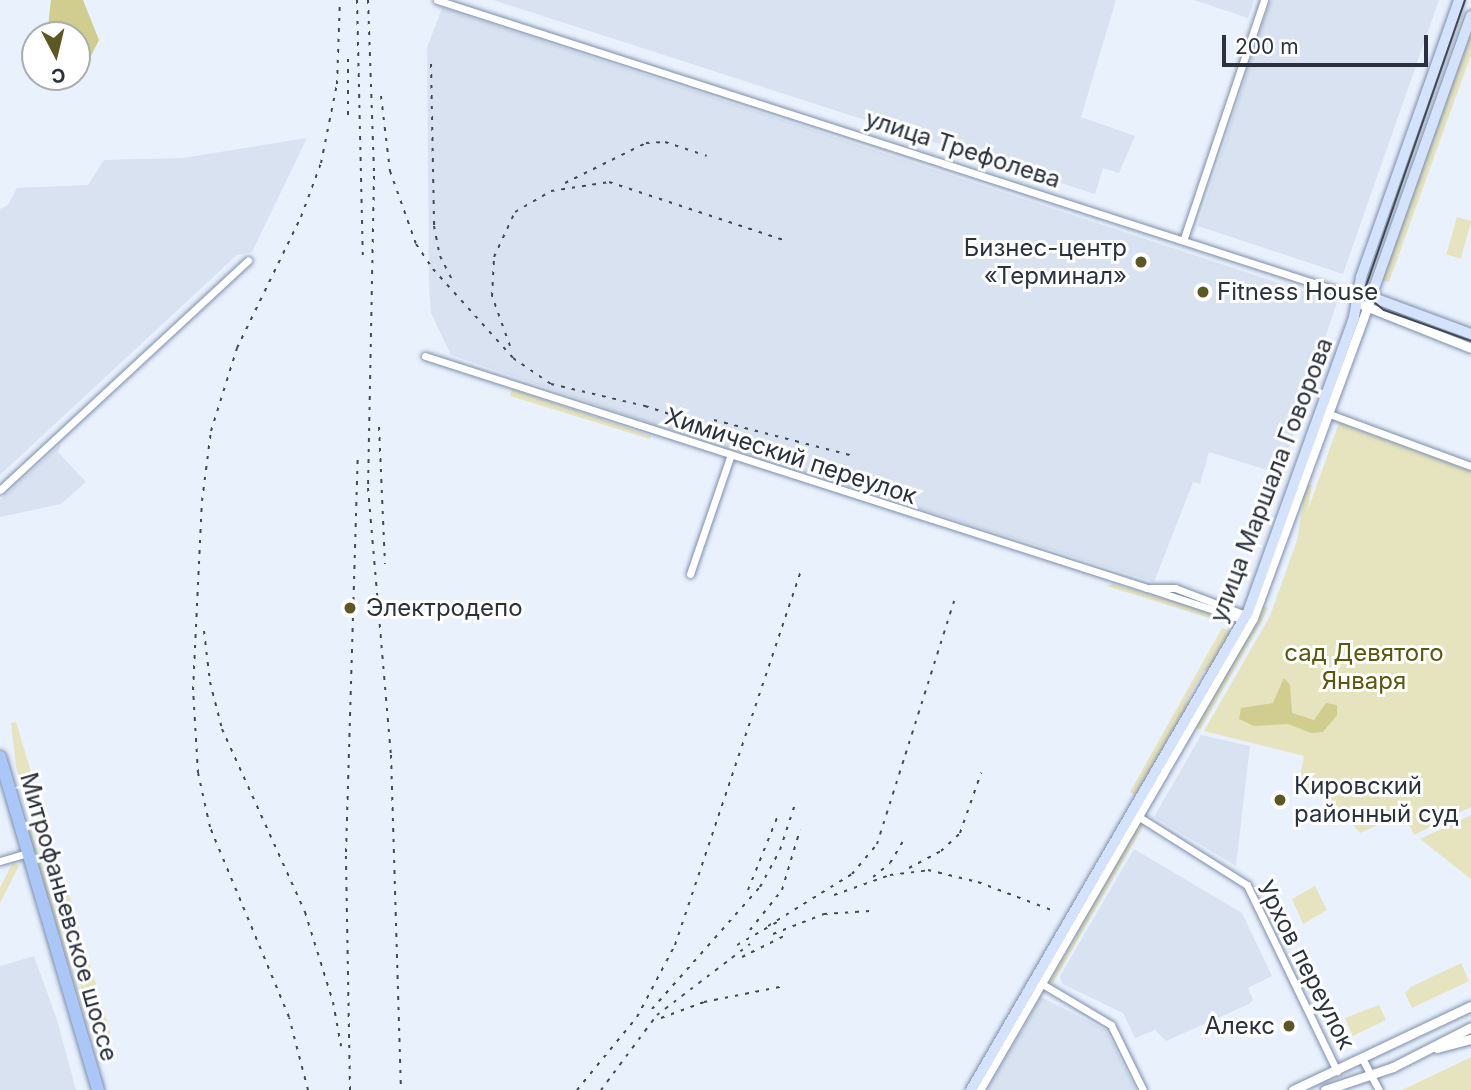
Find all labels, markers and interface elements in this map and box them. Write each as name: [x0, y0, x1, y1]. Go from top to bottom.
north arrow: [21, 21, 91, 91]
scale bar: [1226, 21, 1432, 65]
text: 200 m: [1235, 34, 1299, 59]
text: С: [50, 63, 67, 88]
street label: улица Трефолева: [862, 104, 1064, 194]
place label: Бизнес-центр «Терминал»: [964, 234, 1127, 290]
marker: Бизнес-центр «Терминал»: [1133, 254, 1149, 270]
place label: Fitness House: [1217, 278, 1378, 306]
marker: Fitness House: [1195, 284, 1211, 300]
street label: улица Маршала Говорова: [1203, 334, 1339, 626]
street label: Химический переулок: [662, 402, 920, 510]
place label: Электродепо: [366, 594, 523, 622]
marker: Электродепо: [340, 598, 360, 618]
park label: сад Девятого Января: [1284, 639, 1444, 695]
street label: Митрофаньевское шоссе: [14, 769, 124, 1065]
place label: Кировский районный суд: [1294, 772, 1459, 828]
marker: Кировский районный суд: [1272, 792, 1288, 808]
street label: Урхов переулок: [1251, 876, 1361, 1054]
place label: Алекс: [1204, 1012, 1275, 1040]
marker: Алекс: [1281, 1018, 1297, 1034]

